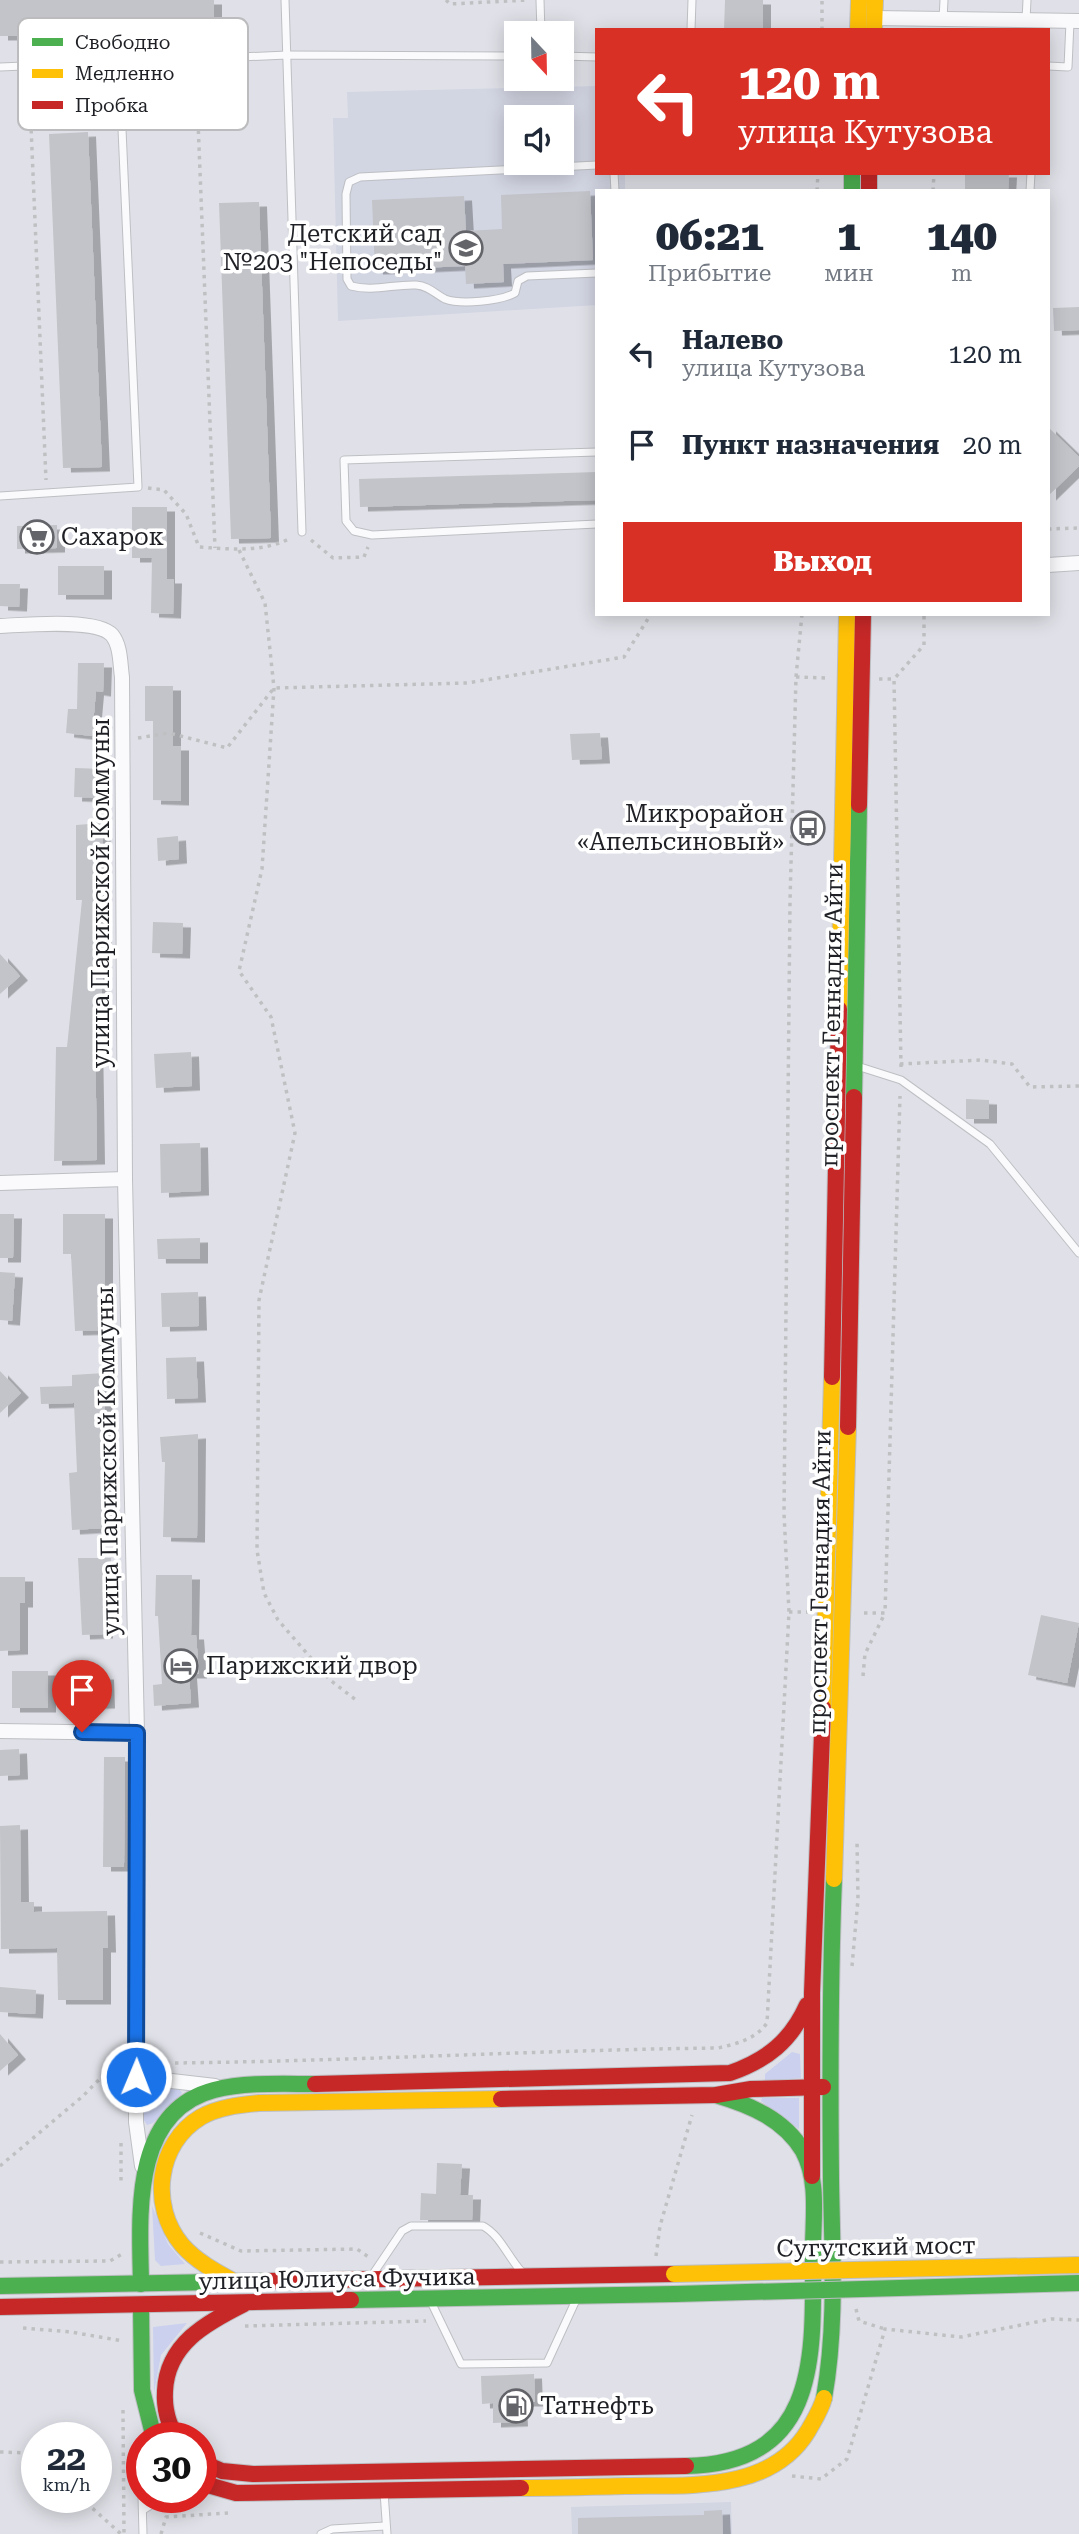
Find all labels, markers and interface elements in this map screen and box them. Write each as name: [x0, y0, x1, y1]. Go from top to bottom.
legend: [18, 18, 248, 130]
north arrow: [504, 21, 574, 91]
map controls: [504, 21, 574, 175]
text: Свободно: [75, 31, 170, 54]
text: 120 m: [738, 54, 880, 111]
icon: left: [623, 56, 714, 147]
text: Медленно: [75, 62, 174, 85]
text: Пробка: [75, 94, 149, 117]
button: sound: [504, 105, 574, 175]
text: улица Кутузова: [738, 113, 993, 151]
text: 06:21: [656, 211, 764, 260]
text: 1: [837, 211, 861, 260]
text: 140: [926, 211, 997, 260]
place label: Детский сад №203 "Непоседы": [223, 220, 442, 276]
school or university icon: Детский сад №203 "Непоседы": [447, 229, 485, 267]
text: Прибытие: [648, 260, 771, 287]
text: мин: [824, 260, 873, 287]
text: m: [951, 260, 972, 287]
text: Налево: [682, 325, 783, 355]
icon: left: [623, 335, 661, 373]
text: 120 m: [948, 339, 1022, 369]
text: улица Кутузова: [682, 355, 865, 382]
icon: arrive: [623, 426, 661, 464]
text: Пункт назначения: [682, 430, 939, 460]
text: 20 m: [963, 430, 1022, 460]
supermarket icon: Сахарок: [18, 518, 56, 556]
button: Выход: [623, 522, 1022, 602]
place label: Сахарок: [61, 523, 164, 551]
street label: улица Парижской Коммуны: [87, 718, 115, 1068]
place label: Микрорайон «Апельсиновый»: [577, 800, 784, 856]
bus stop icon: Микрорайон «Апельсиновый»: [789, 809, 827, 847]
street label: проспект Геннадия Айги: [815, 863, 849, 1167]
street label: улица Парижской Коммуны: [91, 1286, 125, 1636]
street label: проспект Геннадия Айги: [803, 1430, 837, 1734]
hotel icon: Парижский двор: [162, 1647, 200, 1685]
place label: Парижский двор: [206, 1652, 418, 1680]
pin: [52, 1660, 112, 1732]
icon: arrive: [63, 1671, 101, 1709]
position arrow: [99, 2040, 173, 2114]
street label: Сугутский мост: [776, 2231, 976, 2263]
street label: улица Юлиуса Фучика: [198, 2263, 476, 2295]
fuel station icon: Татнефть: [497, 2387, 535, 2425]
place label: Татнефть: [540, 2392, 654, 2420]
speed limit sign: 30: [126, 2422, 217, 2513]
text: 22: [47, 2438, 86, 2479]
text: km/h: [42, 2474, 91, 2495]

